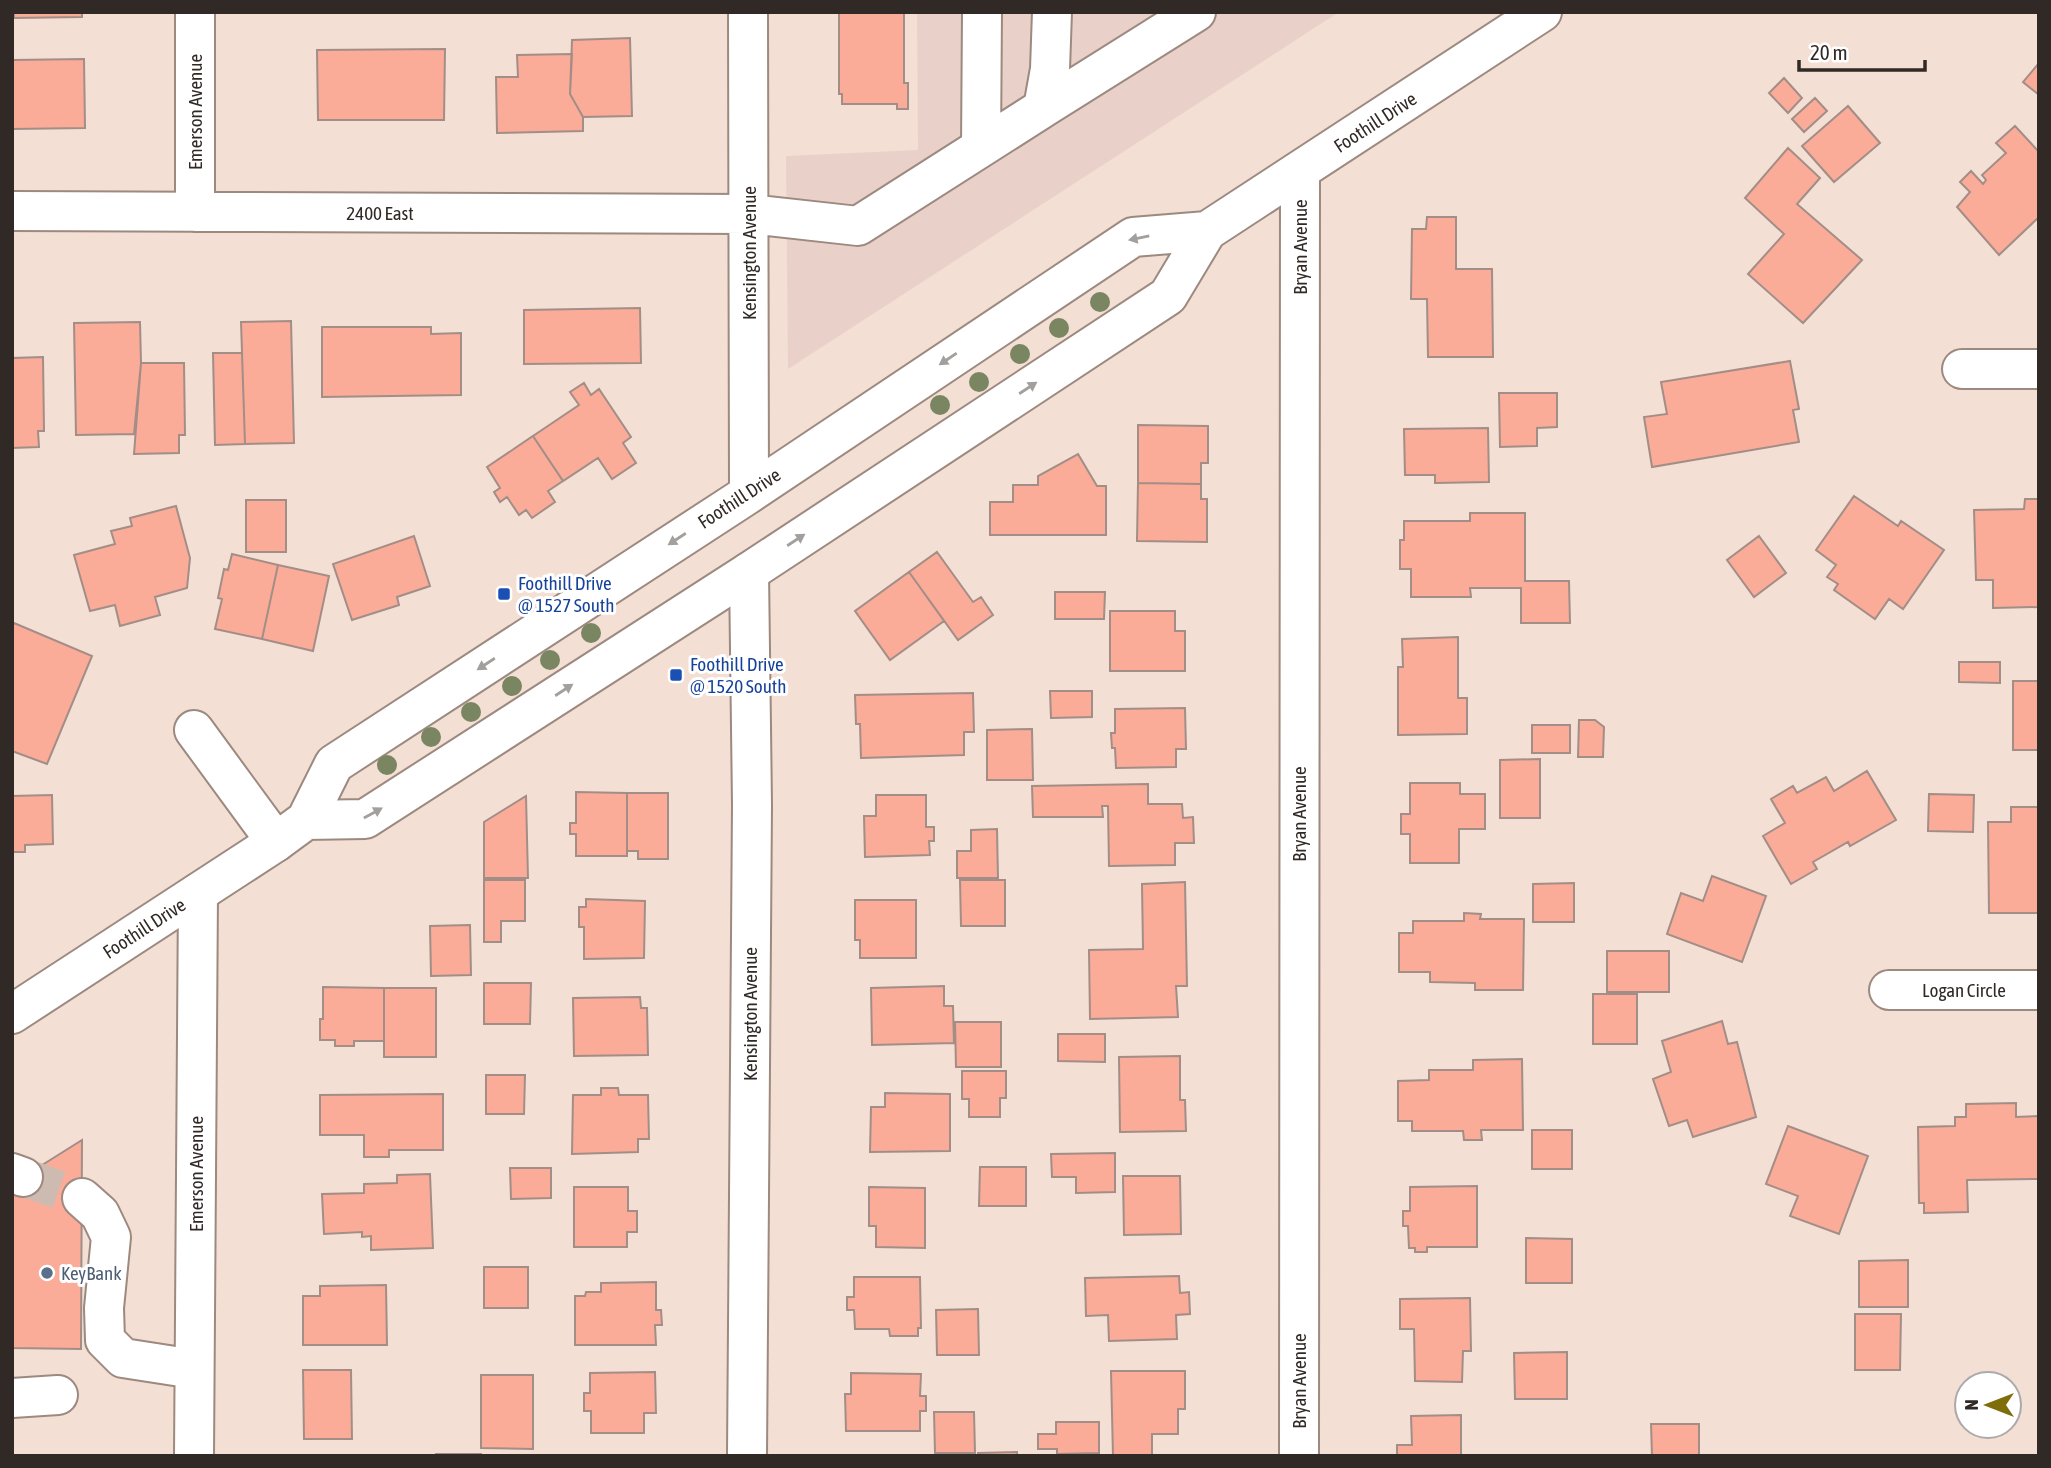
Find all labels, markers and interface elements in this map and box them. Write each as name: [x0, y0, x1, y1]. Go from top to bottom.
scale bar: [1799, 28, 1925, 72]
text: 20 m: [1810, 40, 1848, 64]
street label: Emerson Avenue: [184, 54, 206, 170]
street label: Foothill Drive: [1330, 87, 1420, 157]
street label: Kensington Avenue: [738, 186, 760, 320]
street label: Bryan Avenue: [1289, 199, 1311, 295]
street label: 2400 East: [346, 202, 414, 224]
one-way arrow: [1128, 233, 1150, 244]
one-way arrow: [938, 353, 958, 366]
one-way arrow: [1018, 382, 1037, 395]
street label: Foothill Drive: [694, 463, 784, 533]
one-way arrow: [667, 532, 686, 545]
one-way arrow: [787, 534, 806, 547]
place label: Foothill Drive @ 1527 South: [518, 572, 615, 616]
marker: Foothill Drive @ 1527 South: [496, 586, 512, 602]
place label: Foothill Drive @ 1520 South: [690, 653, 787, 697]
one-way arrow: [477, 657, 496, 670]
marker: Foothill Drive @ 1520 South: [668, 667, 684, 683]
one-way arrow: [555, 683, 573, 697]
street label: Bryan Avenue: [1288, 766, 1310, 862]
one-way arrow: [363, 807, 382, 819]
street label: Foothill Drive: [99, 893, 189, 963]
street label: Kensington Avenue: [739, 947, 761, 1081]
street label: Logan Circle: [1922, 979, 2006, 1001]
street label: Emerson Avenue: [185, 1116, 207, 1232]
place label: KeyBank: [61, 1262, 122, 1284]
marker: KeyBank: [39, 1265, 55, 1281]
street label: Bryan Avenue: [1288, 1333, 1310, 1429]
north arrow: [1953, 1370, 2023, 1440]
text: N: [1960, 1399, 1982, 1411]

